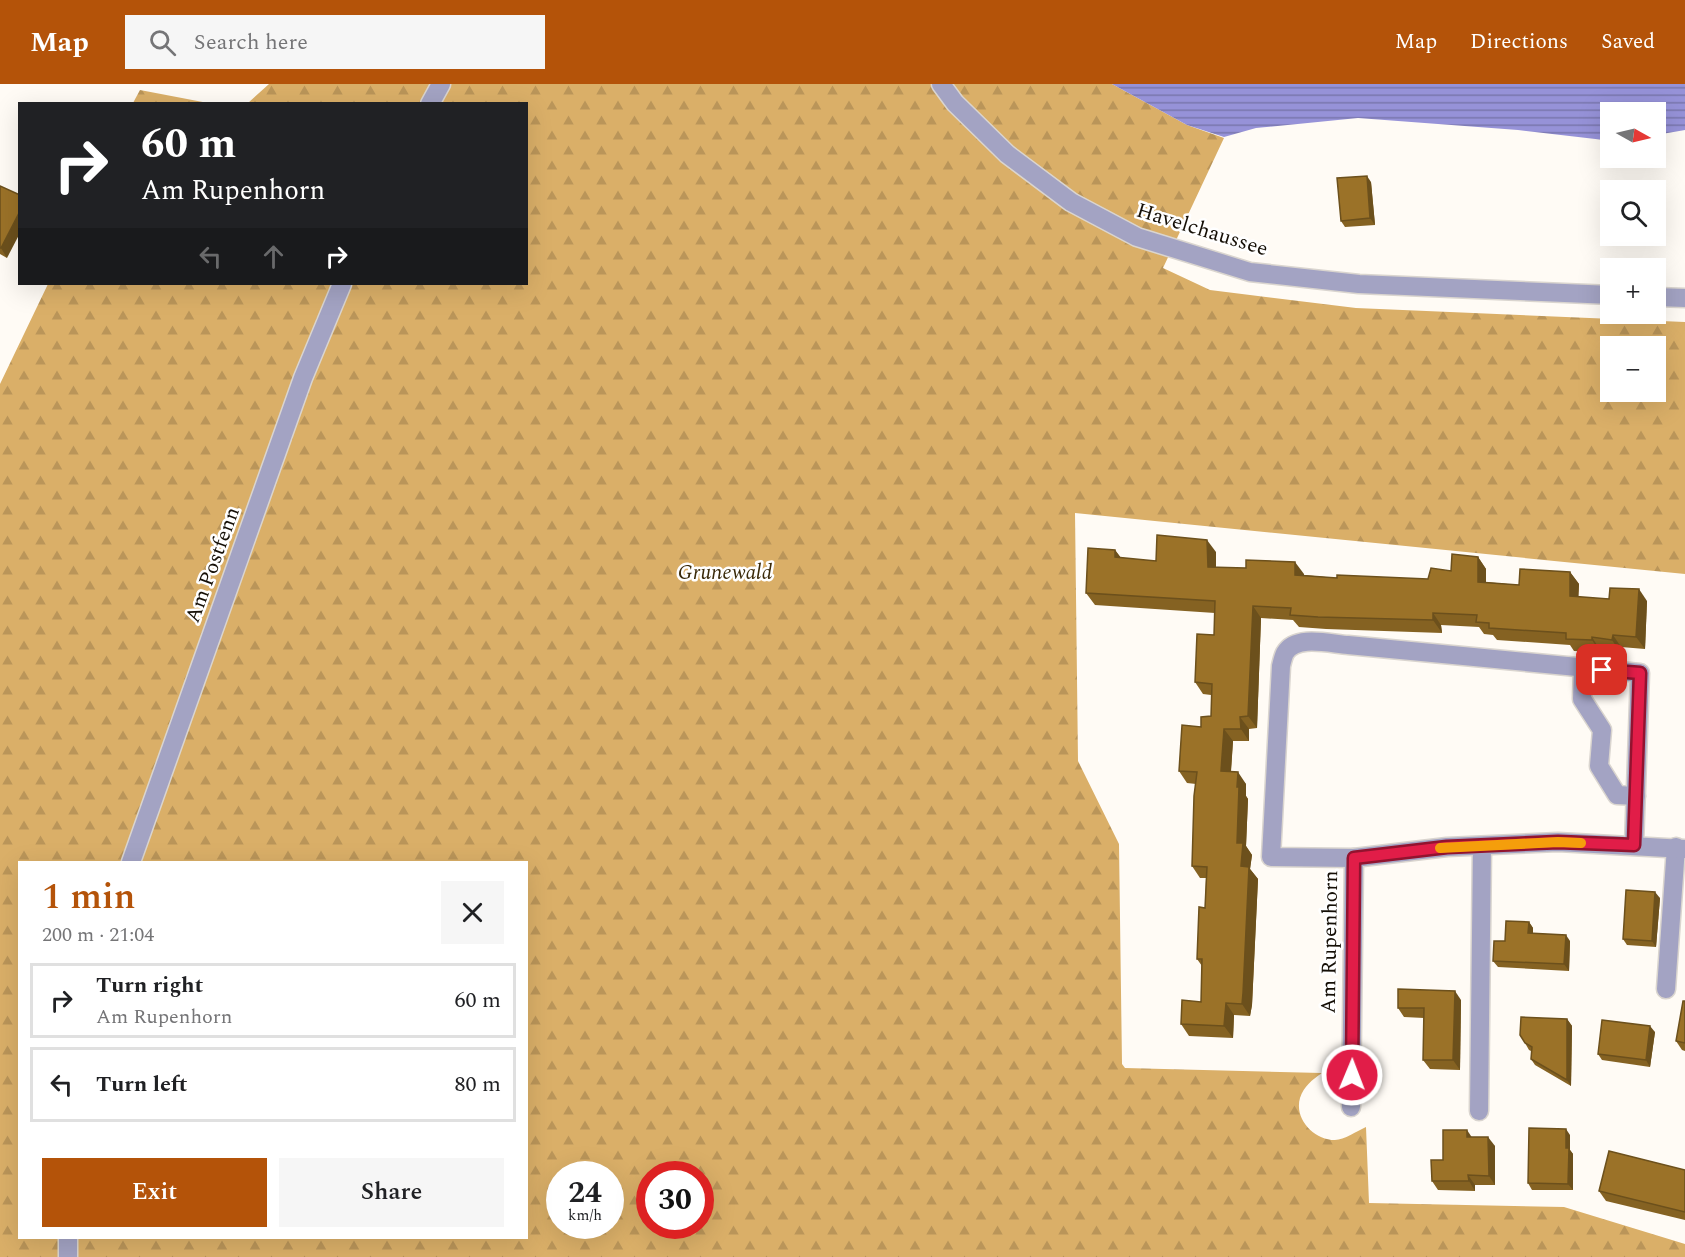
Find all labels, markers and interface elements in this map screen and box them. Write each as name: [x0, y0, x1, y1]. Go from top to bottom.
search box: [125, 15, 545, 69]
text: Map: [30, 21, 89, 64]
icon: search: [146, 26, 179, 59]
text: Search here: [194, 26, 308, 59]
text: Map: [1395, 26, 1437, 58]
text: Directions: [1470, 26, 1568, 58]
text: Saved: [1601, 26, 1655, 58]
north arrow: [1600, 102, 1666, 168]
map controls: [1600, 102, 1666, 402]
text: 60 m: [141, 113, 236, 176]
icon: right: [42, 126, 120, 204]
text: Am Rupenhorn: [141, 170, 325, 212]
button: search: [1600, 180, 1666, 246]
street label: Havelchaussee: [1132, 195, 1272, 265]
icon: left: [194, 240, 227, 273]
icon: ahead: [257, 240, 290, 273]
icon: right: [320, 240, 353, 273]
button: +: [1600, 258, 1666, 324]
button: −: [1600, 336, 1666, 402]
street label: Am Postfenn: [177, 502, 249, 628]
park label: Grunewald: [678, 557, 772, 589]
pin: [1576, 644, 1627, 695]
icon: arrive: [1585, 653, 1618, 686]
text: 1 min: [42, 870, 135, 925]
street label: Am Rupenhorn: [1313, 870, 1347, 1014]
button: close: [441, 881, 504, 944]
text: 200 m · 21:04: [42, 920, 154, 950]
text: Turn right: [96, 969, 203, 1002]
icon: right: [45, 984, 78, 1017]
text: 60 m: [455, 984, 501, 1017]
text: Am Rupenhorn: [96, 1002, 232, 1032]
position arrow: [1320, 1043, 1384, 1107]
icon: left: [45, 1068, 78, 1101]
text: Turn left: [96, 1068, 188, 1101]
text: 80 m: [455, 1068, 501, 1101]
button: Exit: [42, 1158, 267, 1227]
button: Share: [279, 1158, 504, 1227]
speed limit sign: 30: [636, 1161, 714, 1239]
text: 24: [568, 1170, 602, 1216]
text: km/h: [568, 1204, 602, 1227]

